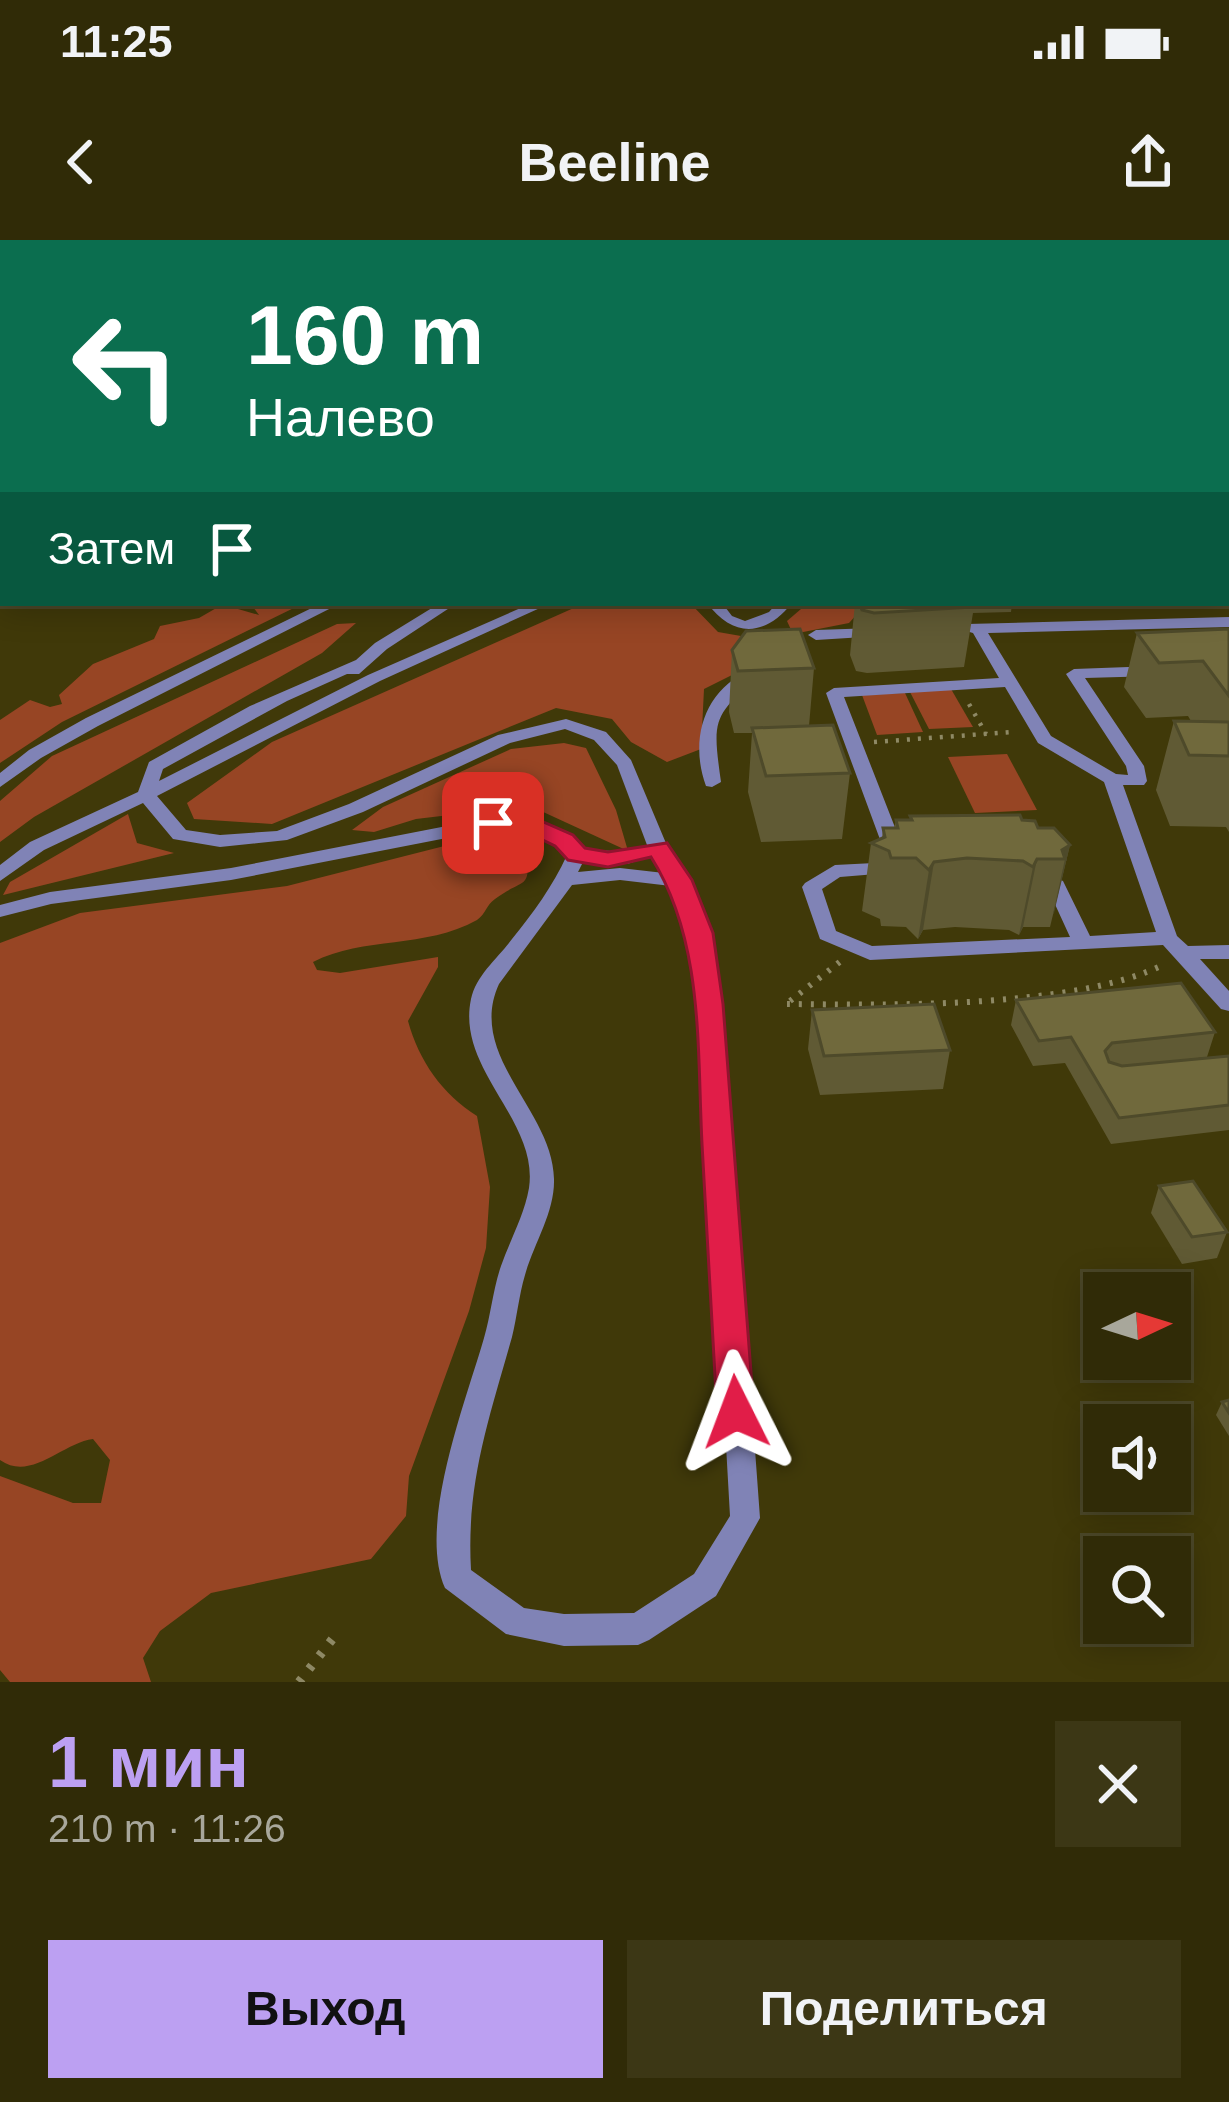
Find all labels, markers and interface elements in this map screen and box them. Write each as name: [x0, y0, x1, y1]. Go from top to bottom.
text: 11:25: [60, 16, 173, 67]
icon: back: [48, 129, 114, 195]
icon: share: [1115, 129, 1181, 195]
text: Beeline: [518, 132, 711, 192]
icon: left: [48, 288, 204, 444]
text: 160 m: [246, 288, 484, 382]
text: Налево: [246, 387, 435, 447]
icon: arrive: [199, 516, 265, 582]
text: Затем: [48, 523, 175, 574]
pin: [442, 772, 544, 874]
icon: arrive: [460, 790, 526, 856]
north arrow: [1083, 1272, 1191, 1380]
map controls: [1083, 1272, 1191, 1644]
position arrow: [673, 1349, 799, 1475]
button: sound: [1083, 1404, 1191, 1512]
button: search: [1083, 1536, 1191, 1644]
button: close: [1055, 1721, 1181, 1847]
text: 1 мин: [48, 1722, 249, 1802]
text: 210 m · 11:26: [48, 1807, 286, 1850]
button: Выход: [48, 1940, 603, 2078]
button: Поделиться: [627, 1940, 1181, 2078]

